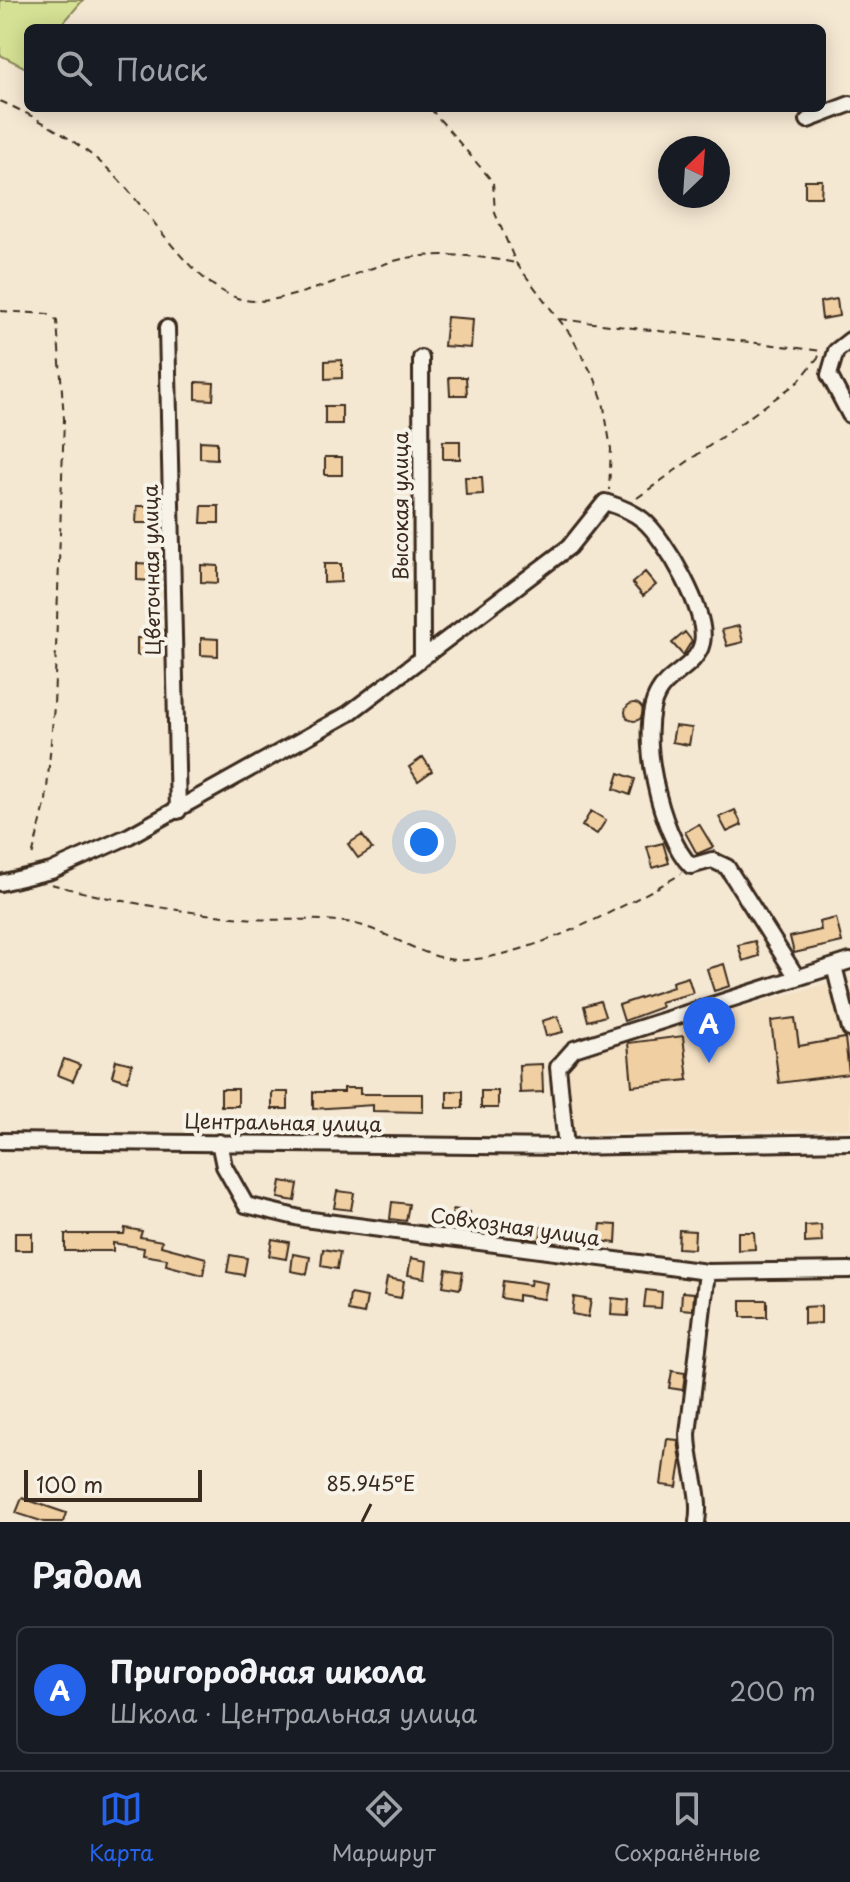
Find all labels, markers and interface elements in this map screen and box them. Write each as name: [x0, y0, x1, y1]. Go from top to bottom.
search box: [24, 24, 826, 112]
icon: search: [52, 46, 96, 90]
text: Поиск: [116, 46, 207, 91]
north arrow: [658, 136, 730, 208]
street label: Высокая улица: [385, 431, 415, 580]
street label: Цветочная улица: [135, 484, 167, 656]
your location: [404, 822, 444, 862]
pin: A: [683, 997, 735, 1063]
street label: Центральная улица: [184, 1105, 382, 1139]
street label: Совхозная улица: [428, 1199, 602, 1253]
scale bar: [24, 1466, 202, 1502]
text: 100 m: [36, 1467, 103, 1500]
text: 85.945°E: [327, 1468, 415, 1498]
text: Рядом: [32, 1548, 143, 1600]
text: Пригородная школа: [110, 1648, 426, 1693]
text: A: [50, 1671, 70, 1710]
text: 200 m: [729, 1671, 816, 1710]
text: Школа · Центральная улица: [110, 1693, 477, 1732]
tab: Карта: [89, 1787, 154, 1868]
tab: Маршрут: [332, 1787, 436, 1868]
tab: Сохранённые: [614, 1787, 761, 1868]

